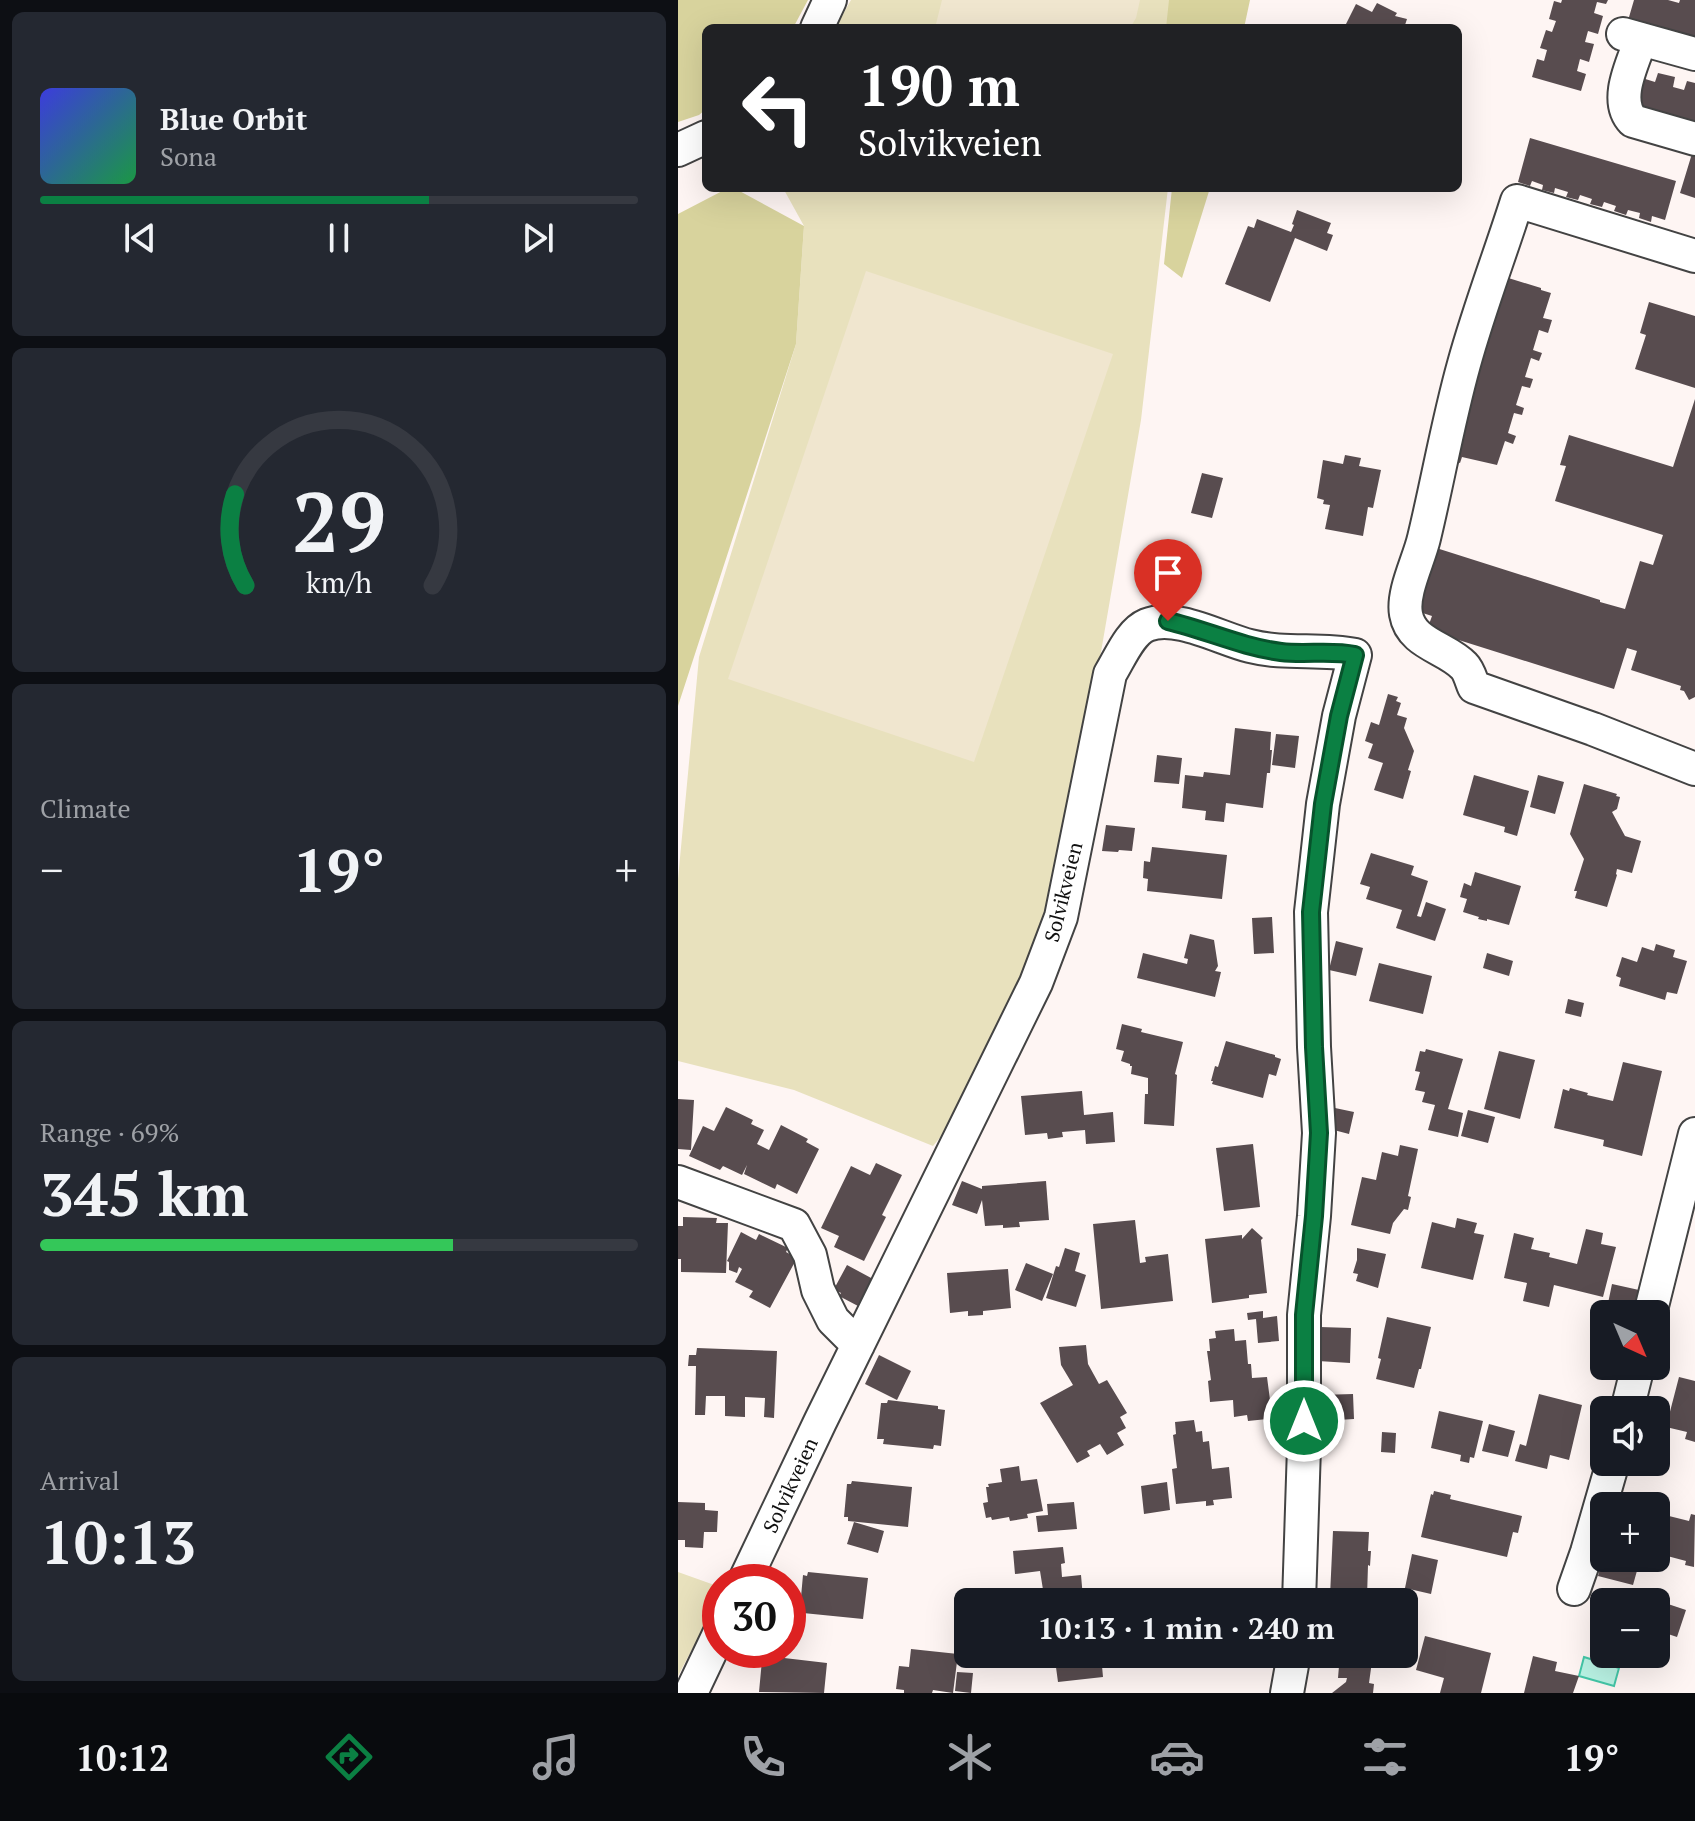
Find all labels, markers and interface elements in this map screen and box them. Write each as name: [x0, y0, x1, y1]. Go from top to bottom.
text: 190 m: [858, 48, 1020, 122]
icon: left: [726, 56, 830, 160]
text: Blue Orbit: [160, 99, 307, 139]
text: Solvikveien: [858, 119, 1042, 166]
text: Sona: [160, 139, 217, 173]
icon: previous: [118, 216, 162, 260]
icon: pause: [317, 216, 361, 260]
icon: next: [516, 216, 560, 260]
text: 29: [292, 466, 386, 576]
pin: [1134, 539, 1202, 621]
icon: arrive: [1146, 551, 1190, 595]
text: km/h: [306, 563, 372, 601]
text: Climate: [40, 791, 131, 825]
text: 19°: [293, 830, 385, 909]
street label: Solvikveien: [1038, 839, 1088, 945]
text: −: [40, 840, 63, 899]
text: +: [615, 840, 638, 899]
text: Range · 69%: [40, 1115, 179, 1149]
text: 345 km: [40, 1154, 248, 1233]
north arrow: [1590, 1300, 1670, 1380]
map controls: [1590, 1300, 1670, 1668]
position arrow: [1262, 1379, 1346, 1463]
button: sound: [1590, 1396, 1670, 1476]
street label: Solvikveien: [756, 1433, 824, 1537]
text: Arrival: [40, 1463, 120, 1497]
button: +: [1590, 1492, 1670, 1572]
text: 10:13: [40, 1502, 196, 1581]
speed limit sign: 30: [702, 1564, 806, 1668]
button: −: [1590, 1588, 1670, 1668]
text: 10:13 · 1 min · 240 m: [1038, 1608, 1334, 1648]
icon: directions: [321, 1729, 377, 1785]
icon: music: [528, 1729, 584, 1785]
icon: phone: [735, 1729, 791, 1785]
icon: climate: [942, 1729, 998, 1785]
icon: car: [1149, 1729, 1205, 1785]
icon: filters: [1357, 1729, 1413, 1785]
text: 10:12: [76, 1734, 169, 1781]
text: 19°: [1564, 1734, 1619, 1781]

